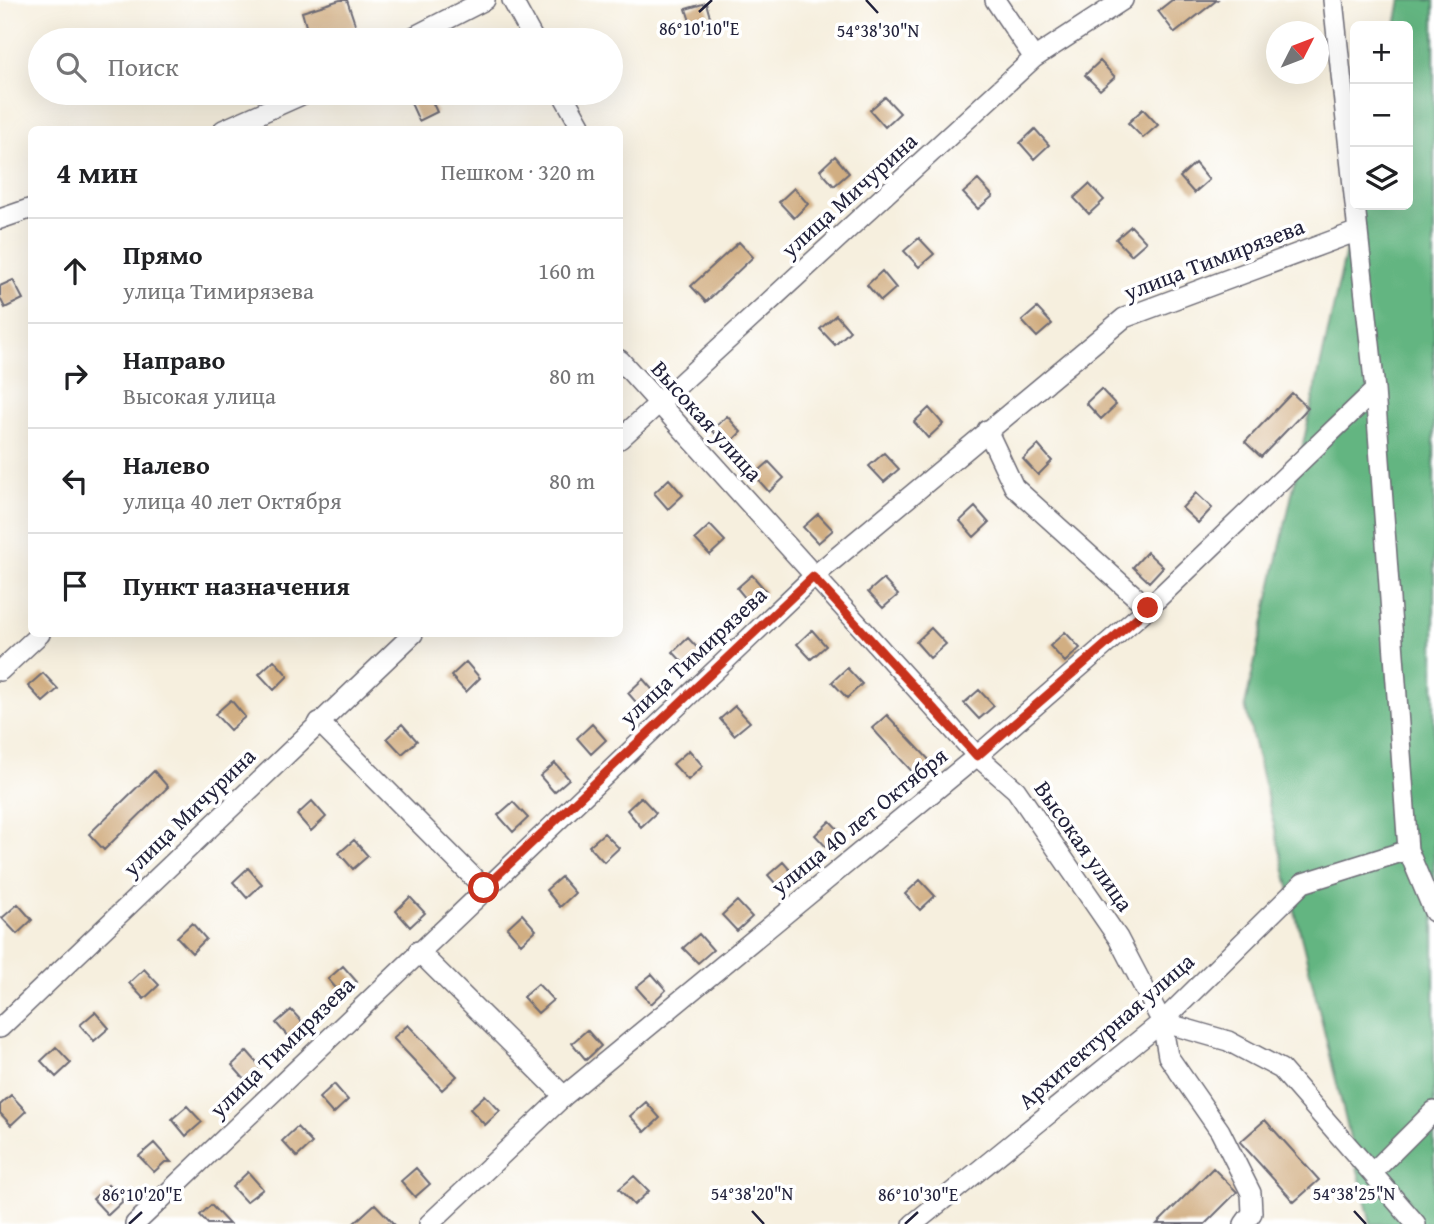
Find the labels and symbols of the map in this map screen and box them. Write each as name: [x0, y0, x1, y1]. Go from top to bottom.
text: 86°10'10"E: [659, 15, 739, 42]
text: 54°38'30"N: [837, 17, 920, 44]
north arrow: [1266, 21, 1329, 84]
street label: улица Мичурина: [772, 124, 924, 266]
street label: улица Тимирязева: [1118, 209, 1309, 308]
street label: Высокая улица: [644, 353, 771, 489]
street label: улица Тимирязева: [611, 578, 774, 733]
route end: [1132, 592, 1163, 623]
street label: улица 40 лет Октября: [763, 739, 954, 903]
street label: улица Мичурина: [114, 740, 262, 884]
street label: Высокая улица: [1027, 774, 1142, 918]
route start: [468, 872, 499, 903]
street label: Архитектурная улица: [1010, 945, 1201, 1117]
street label: улица Тимирязева: [201, 968, 362, 1125]
text: 54°38'20"N: [711, 1180, 794, 1207]
text: 54°38'25"N: [1313, 1180, 1396, 1207]
text: 86°10'20"E: [102, 1181, 182, 1208]
text: 86°10'30"E: [878, 1181, 958, 1208]

